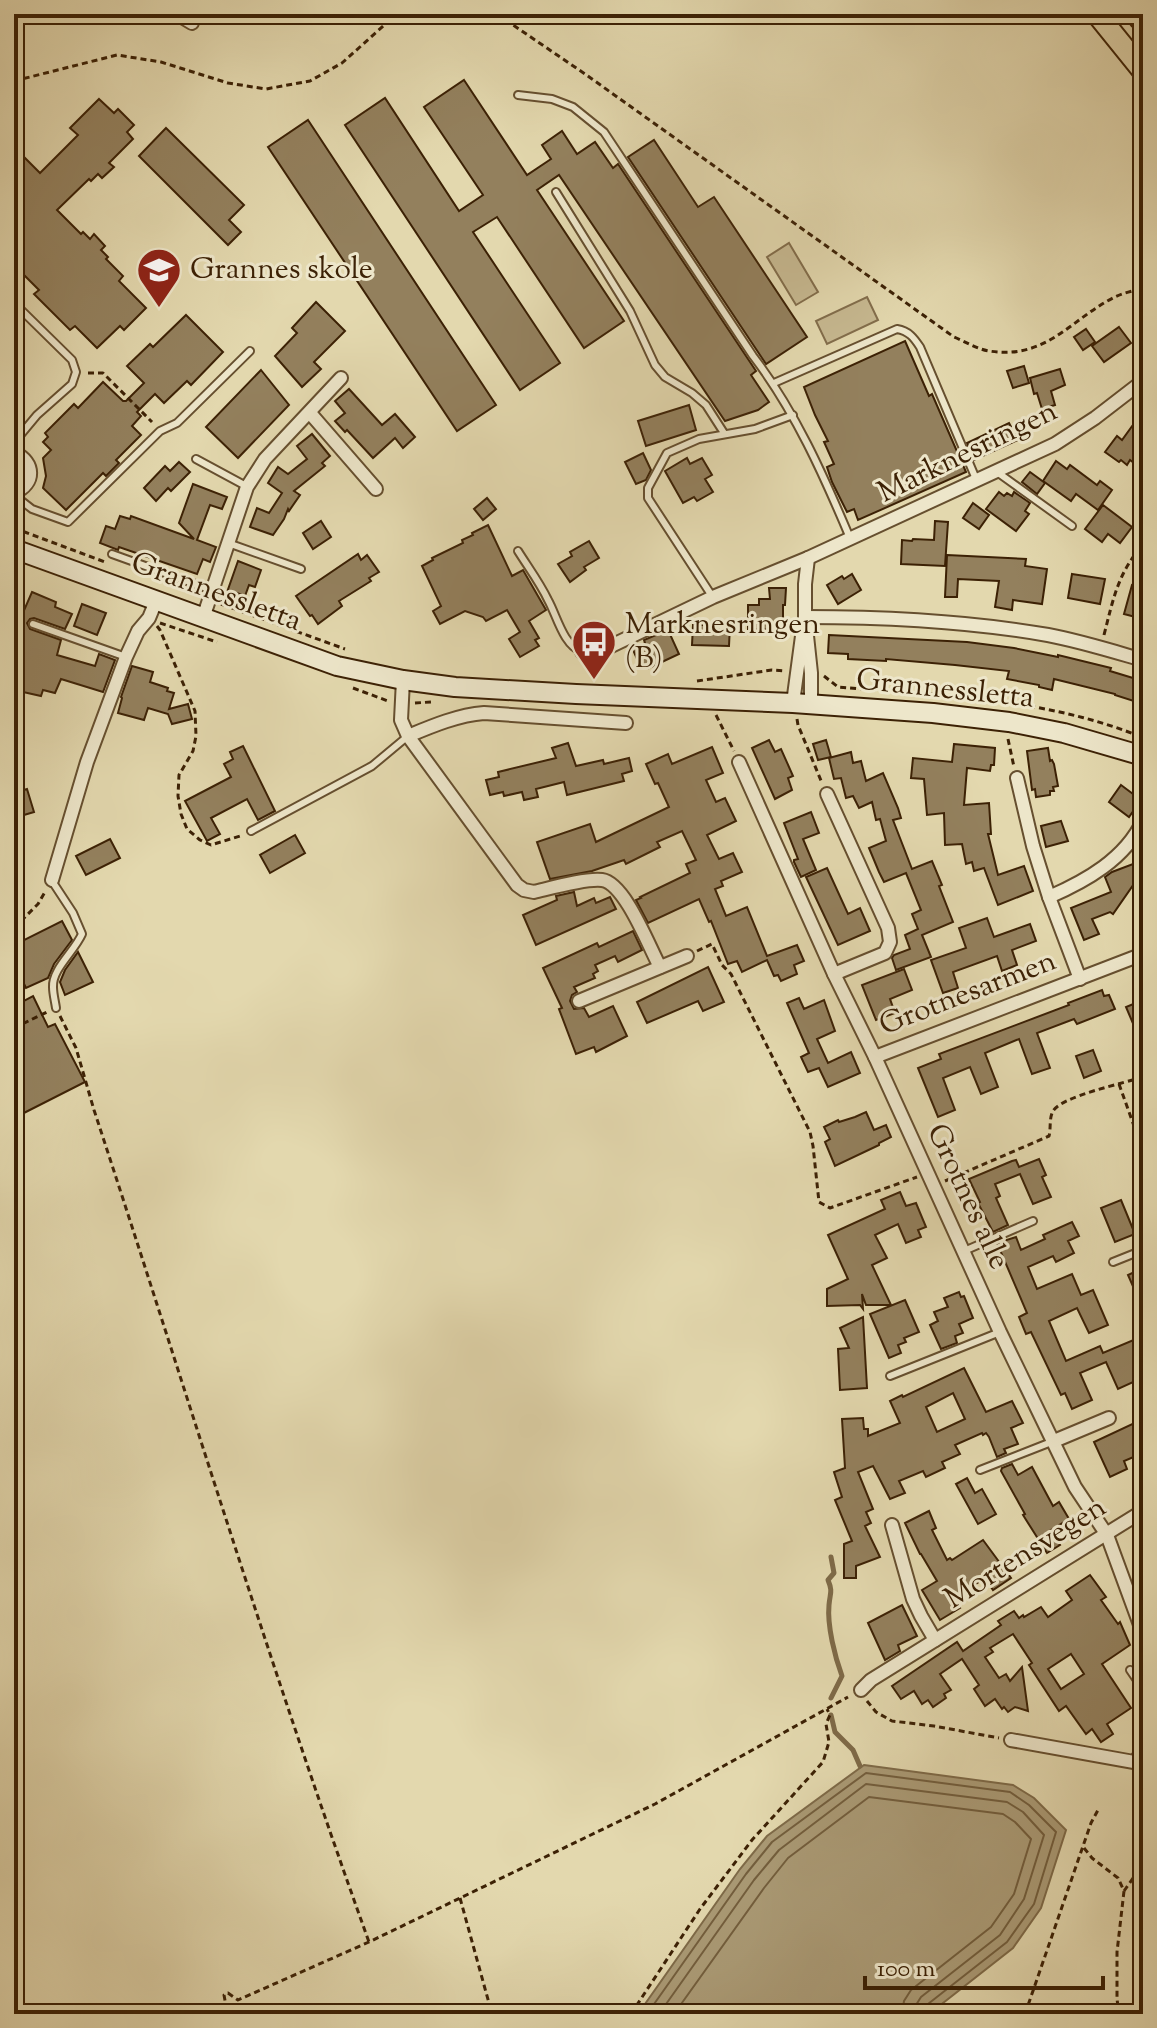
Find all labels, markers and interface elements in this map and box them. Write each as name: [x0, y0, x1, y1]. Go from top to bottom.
school or university icon: Grannes skole: [135, 246, 183, 309]
place label: Grannes skole: [190, 249, 373, 292]
street label: Marknesringen: [871, 391, 1065, 515]
street label: Grannessletta: [125, 542, 307, 644]
place label: Marknesringen (B): [625, 604, 820, 681]
bus stop icon: Marknesringen (B): [570, 618, 618, 681]
street label: Grannessletta: [854, 659, 1036, 721]
street label: Grotnesarmen: [873, 940, 1063, 1047]
street label: Grotnes alle: [915, 1117, 1019, 1277]
street label: Mortensvegen: [937, 1487, 1115, 1621]
scale bar: [865, 1940, 1103, 1990]
text: 100 m: [877, 1953, 935, 1987]

